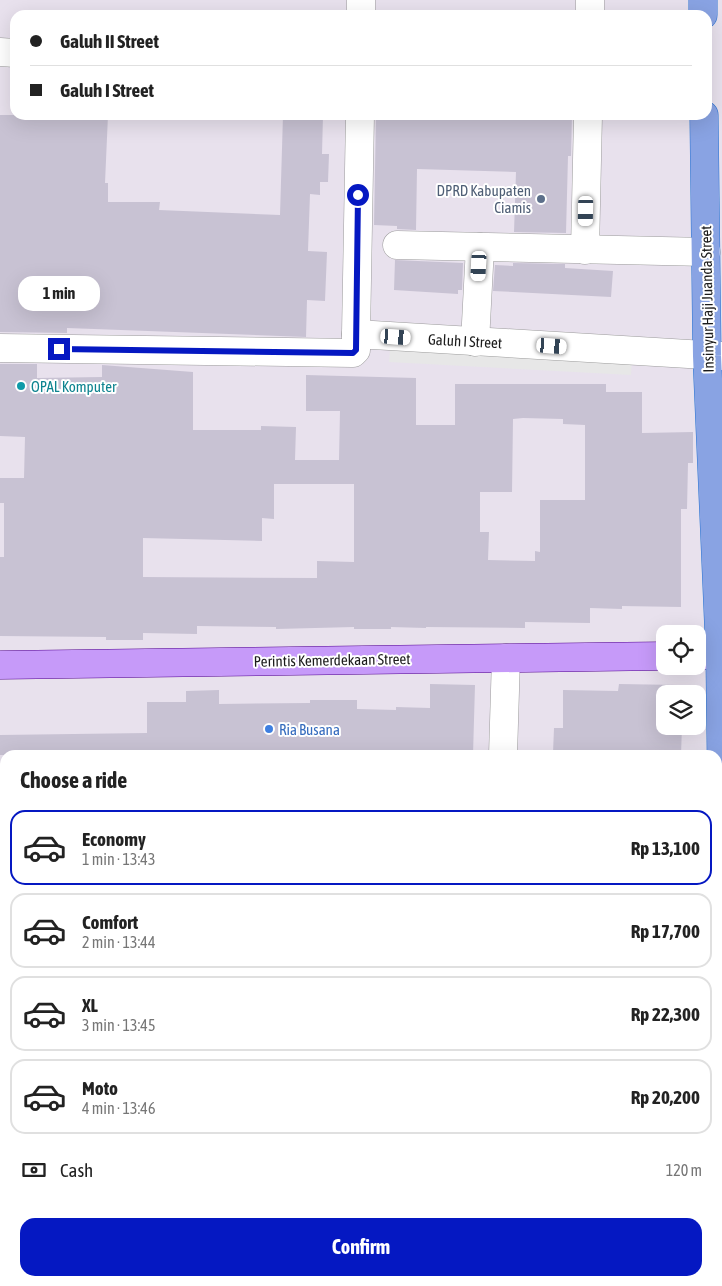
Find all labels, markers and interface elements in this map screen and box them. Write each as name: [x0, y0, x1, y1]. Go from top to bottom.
text: Galuh II Street: [60, 30, 159, 52]
text: Galuh I Street: [60, 79, 154, 101]
place label: DPRD Kabupaten Ciamis: [437, 182, 531, 216]
route start: [347, 184, 369, 206]
marker: DPRD Kabupaten Ciamis: [535, 193, 547, 205]
car: [578, 196, 593, 226]
street label: Insinyur Haji Juanda Street: [697, 225, 717, 373]
car: [470, 251, 487, 281]
callout: 1 min: [18, 276, 100, 312]
text: 1 min: [43, 284, 75, 302]
car: [380, 328, 411, 346]
street label: Galuh I Street: [427, 331, 503, 351]
car: [536, 337, 567, 355]
route end: [48, 338, 70, 360]
place label: OPAL Komputer: [31, 378, 117, 395]
marker: OPAL Komputer: [15, 380, 27, 392]
map controls: [656, 625, 706, 735]
button: locate: [656, 625, 706, 675]
street label: Perintis Kemerdekaan Street: [253, 650, 411, 670]
button: layers: [656, 685, 706, 735]
place label: Ria Busana: [279, 721, 340, 738]
marker: Ria Busana: [263, 723, 275, 735]
text: Choose a ride: [20, 767, 127, 793]
icon: car: [22, 825, 67, 870]
text: Economy: [82, 828, 146, 850]
text: Rp 13,100: [631, 837, 700, 859]
text: 1 min · 13:43: [82, 850, 155, 868]
icon: car: [22, 908, 67, 953]
text: Comfort: [82, 911, 138, 933]
text: Rp 17,700: [631, 920, 700, 942]
text: 2 min · 13:44: [82, 933, 155, 951]
icon: car: [22, 991, 67, 1036]
text: XL: [82, 994, 98, 1016]
text: Rp 22,300: [631, 1003, 700, 1025]
text: 3 min · 13:45: [82, 1016, 155, 1034]
icon: car: [22, 1074, 67, 1119]
text: Moto: [82, 1077, 118, 1099]
text: Rp 20,200: [631, 1086, 700, 1108]
text: 4 min · 13:46: [82, 1099, 155, 1117]
icon: cash: [20, 1156, 48, 1184]
text: Cash: [60, 1159, 93, 1181]
text: 120 m: [666, 1161, 702, 1179]
button: Confirm: [20, 1218, 702, 1276]

